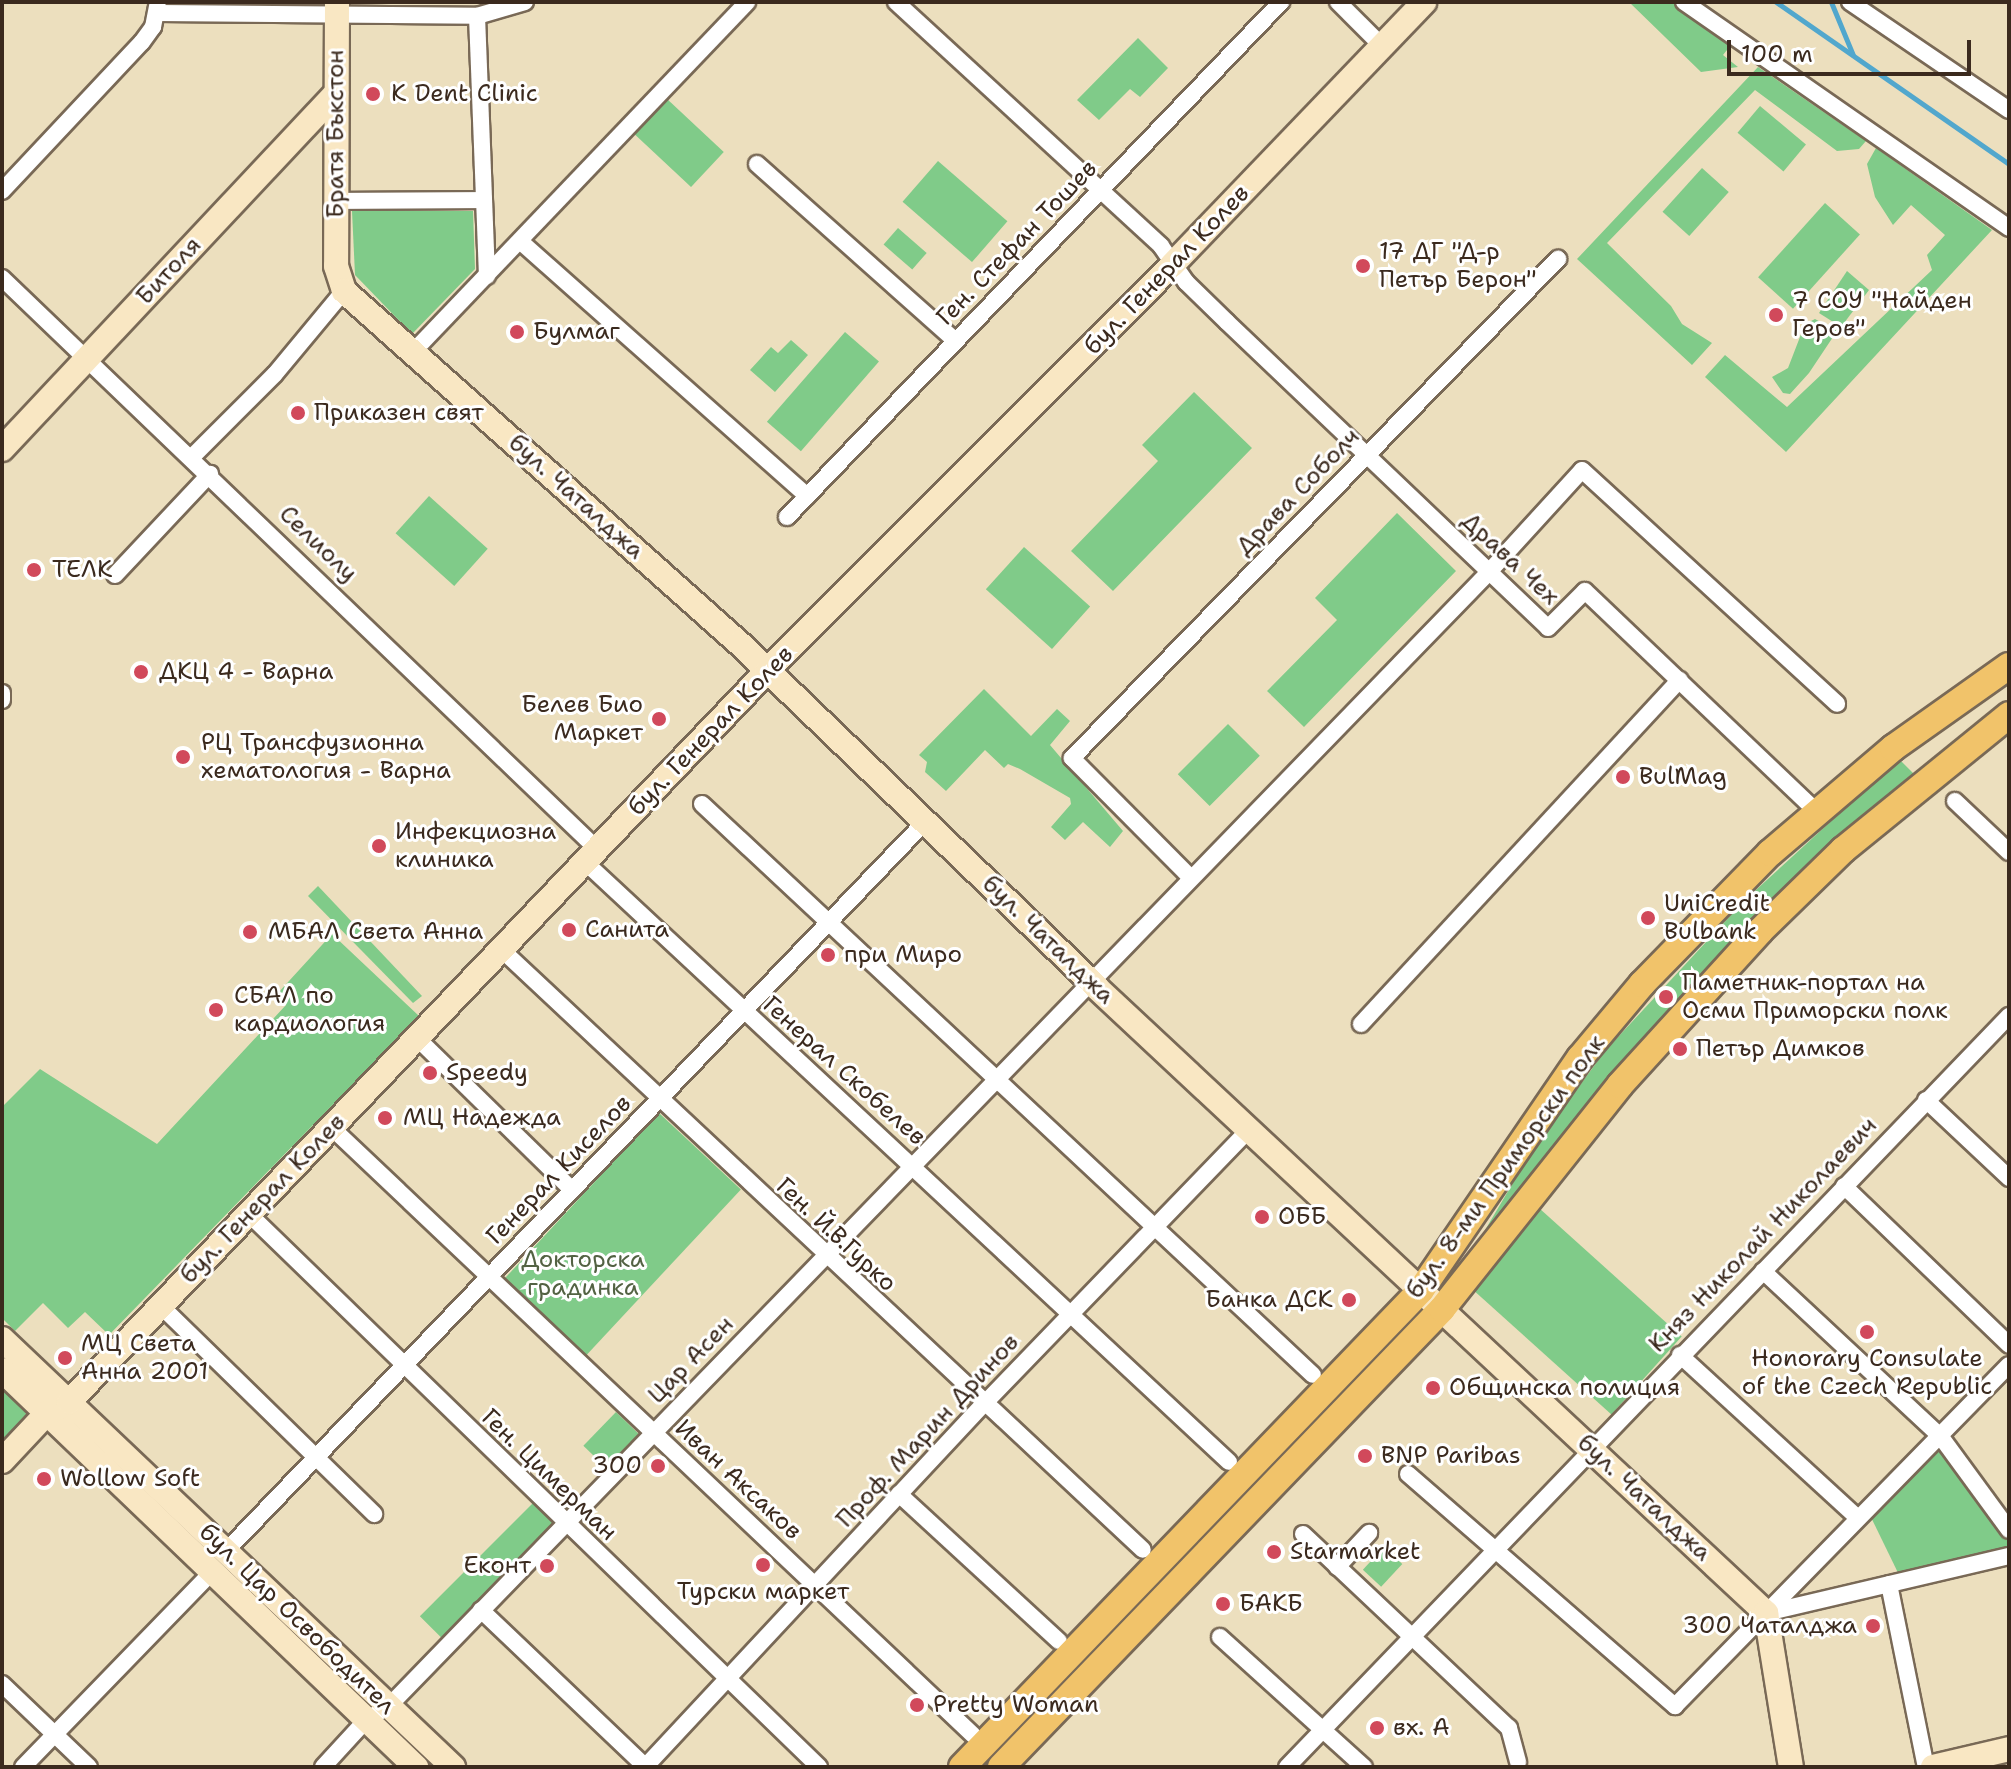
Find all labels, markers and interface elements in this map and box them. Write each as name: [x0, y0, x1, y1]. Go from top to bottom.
scale bar: [1731, 24, 1975, 74]
text: 100 m: [1741, 38, 1813, 70]
street label: Братя Бъкстон: [322, 50, 350, 218]
place label: K Dent Clinic: [391, 80, 538, 108]
marker: K Dent Clinic: [362, 83, 384, 105]
street label: Ген. Стефан Тошев: [931, 154, 1103, 332]
street label: бул. Генерал Колев: [1079, 179, 1255, 361]
street label: Битоля: [130, 231, 208, 311]
place label: 17 ДГ "Д-р Петър Берон": [1379, 238, 1537, 294]
marker: 17 ДГ "Д-р Петър Берон": [1354, 257, 1372, 275]
place label: 7 СОУ "Найден Геров": [1792, 287, 1972, 343]
marker: 7 СОУ "Найден Геров": [1767, 306, 1785, 324]
place label: Булмаг: [533, 318, 620, 346]
marker: Булмаг: [508, 323, 526, 341]
place label: Приказен свят: [314, 399, 484, 427]
marker: Приказен свят: [289, 404, 307, 422]
street label: Драва Соболч: [1230, 423, 1366, 561]
street label: бул. Чаталджа: [502, 428, 650, 566]
street label: Селиолу: [273, 500, 363, 588]
street label: Драва Чех: [1455, 507, 1565, 611]
place label: ТЕЛК: [52, 556, 113, 584]
marker: ТЕЛК: [23, 559, 45, 581]
street label: бул. Генерал Колев: [623, 640, 799, 822]
place label: ДКЦ 4 - Варна: [159, 658, 333, 686]
marker: ДКЦ 4 - Варна: [130, 661, 152, 683]
place label: Белев Био Маркет: [521, 691, 643, 747]
marker: Белев Био Маркет: [650, 710, 668, 728]
place label: РЦ Трансфузионна хематология - Варна: [201, 729, 451, 785]
marker: РЦ Трансфузионна хематология - Варна: [172, 746, 194, 768]
place label: BulMag: [1639, 763, 1727, 791]
marker: BulMag: [1614, 768, 1632, 786]
place label: Инфекциозна клиника: [395, 818, 556, 874]
marker: Инфекциозна клиника: [370, 837, 388, 855]
street label: бул. Чаталджа: [976, 870, 1120, 1010]
place label: UniCredit Bulbank: [1664, 890, 1770, 946]
marker: UniCredit Bulbank: [1639, 909, 1657, 927]
place label: Санита: [585, 916, 669, 944]
place label: МБАЛ Света Анна: [268, 918, 483, 946]
marker: МБАЛ Света Анна: [239, 921, 261, 943]
marker: Санита: [560, 921, 578, 939]
place label: при Миро: [844, 941, 962, 969]
marker: при Миро: [819, 946, 837, 964]
place label: Паметник-портал на Осми Приморски полк: [1682, 969, 1948, 1025]
place label: СБАЛ по кардиология: [234, 982, 385, 1038]
marker: Паметник-портал на Осми Приморски полк: [1657, 988, 1675, 1006]
street label: Генерал Скобелев: [757, 990, 931, 1152]
marker: СБАЛ по кардиология: [205, 999, 227, 1021]
street label: бул. 8-ми Приморски полк: [1401, 1030, 1611, 1304]
place label: Петър Димков: [1696, 1035, 1865, 1063]
marker: Петър Димков: [1671, 1040, 1689, 1058]
place label: Speedy: [446, 1059, 528, 1087]
marker: Speedy: [421, 1064, 439, 1082]
street label: Генерал Киселов: [480, 1089, 638, 1251]
place label: МЦ Надежда: [403, 1104, 561, 1132]
marker: МЦ Надежда: [374, 1107, 396, 1129]
street label: бул. Генерал Колев: [175, 1108, 351, 1290]
street label: Княз Николай Николаевич: [1643, 1112, 1883, 1358]
street label: Ген. Й.В.Гурко: [770, 1172, 902, 1298]
place label: ОББ: [1278, 1203, 1326, 1231]
marker: ОББ: [1253, 1208, 1271, 1226]
park label: Докторска градинка: [521, 1246, 645, 1302]
place label: Банка ДСК: [1205, 1286, 1333, 1314]
marker: Банка ДСК: [1340, 1291, 1358, 1309]
street label: Цар Асен: [642, 1310, 740, 1410]
marker: Honorary Consulate of the Czech Republic: [1858, 1323, 1876, 1341]
street label: Проф. Марин Дринов: [831, 1328, 1025, 1534]
place label: МЦ Света Анна 2001: [81, 1330, 208, 1386]
place label: Honorary Consulate of the Czech Republic: [1742, 1345, 1992, 1401]
marker: МЦ Света Анна 2001: [56, 1349, 74, 1367]
place label: Общинска полиция: [1449, 1374, 1680, 1402]
marker: Общинска полиция: [1424, 1379, 1442, 1397]
street label: Ген. Цимерман: [475, 1403, 623, 1547]
street label: Иван Аксаков: [669, 1414, 807, 1546]
street label: бул. Чаталджа: [1571, 1429, 1717, 1567]
place label: BNP Paribas: [1381, 1442, 1521, 1470]
marker: BNP Paribas: [1356, 1447, 1374, 1465]
place label: 300: [592, 1452, 642, 1480]
marker: 300: [649, 1457, 667, 1475]
place label: Wollow Soft: [60, 1465, 200, 1493]
marker: Wollow Soft: [35, 1470, 53, 1488]
street label: бул. Цар Освободител: [193, 1518, 401, 1720]
place label: Starmarket: [1290, 1538, 1421, 1566]
marker: Starmarket: [1265, 1543, 1283, 1561]
place label: Еконт: [464, 1552, 531, 1580]
marker: Турски маркет: [754, 1556, 772, 1574]
marker: Еконт: [538, 1557, 556, 1575]
place label: Турски маркет: [677, 1578, 849, 1606]
place label: БАКБ: [1239, 1590, 1303, 1618]
marker: БАКБ: [1214, 1595, 1232, 1613]
place label: 300 Чаталджа: [1682, 1612, 1857, 1640]
marker: 300 Чаталджа: [1864, 1617, 1882, 1635]
place label: Pretty Woman: [933, 1691, 1099, 1719]
marker: Pretty Woman: [908, 1696, 926, 1714]
place label: вх. А: [1393, 1714, 1450, 1742]
marker: вх. А: [1368, 1719, 1386, 1737]

